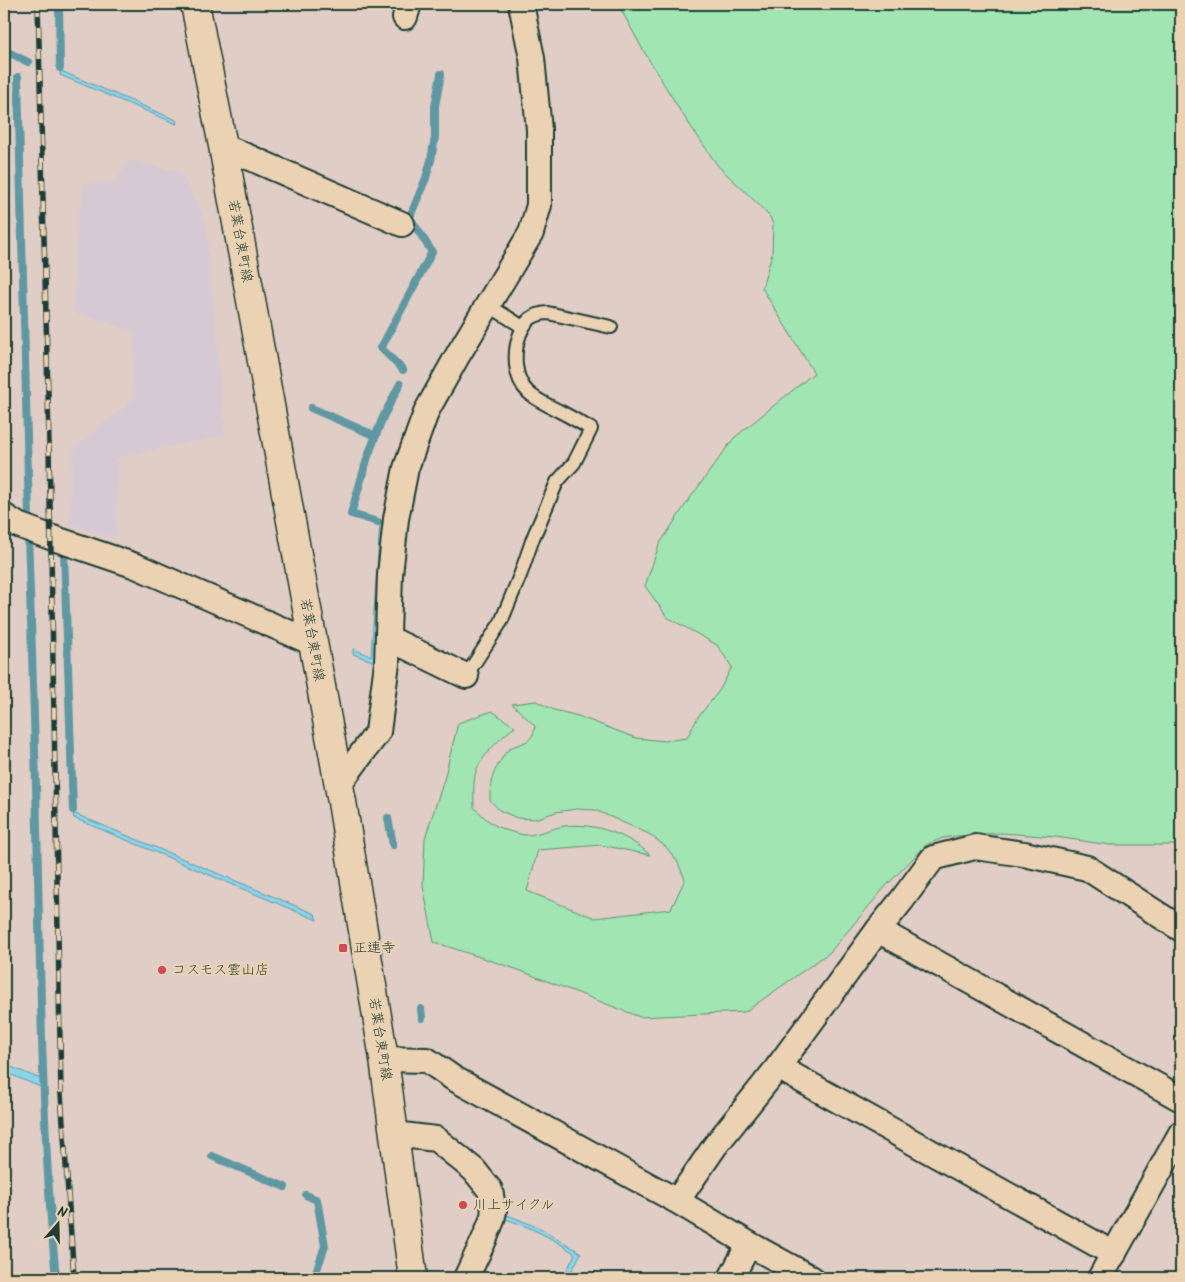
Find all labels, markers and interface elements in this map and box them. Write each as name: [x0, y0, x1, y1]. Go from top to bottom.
street label: 若葉台東町線: [222, 198, 258, 284]
street label: 若葉台東町線: [294, 597, 330, 683]
place label: 正連寺: [353, 937, 395, 959]
marker: 正連寺: [337, 942, 349, 954]
place label: コスモス雲山店: [172, 959, 269, 981]
marker: コスモス雲山店: [156, 964, 168, 976]
street label: 若葉台東町線: [363, 996, 397, 1082]
place label: 川上サイクル: [473, 1194, 555, 1216]
marker: 川上サイクル: [457, 1199, 469, 1211]
north arrow: [32, 1200, 82, 1250]
text: N: [54, 1201, 70, 1225]

